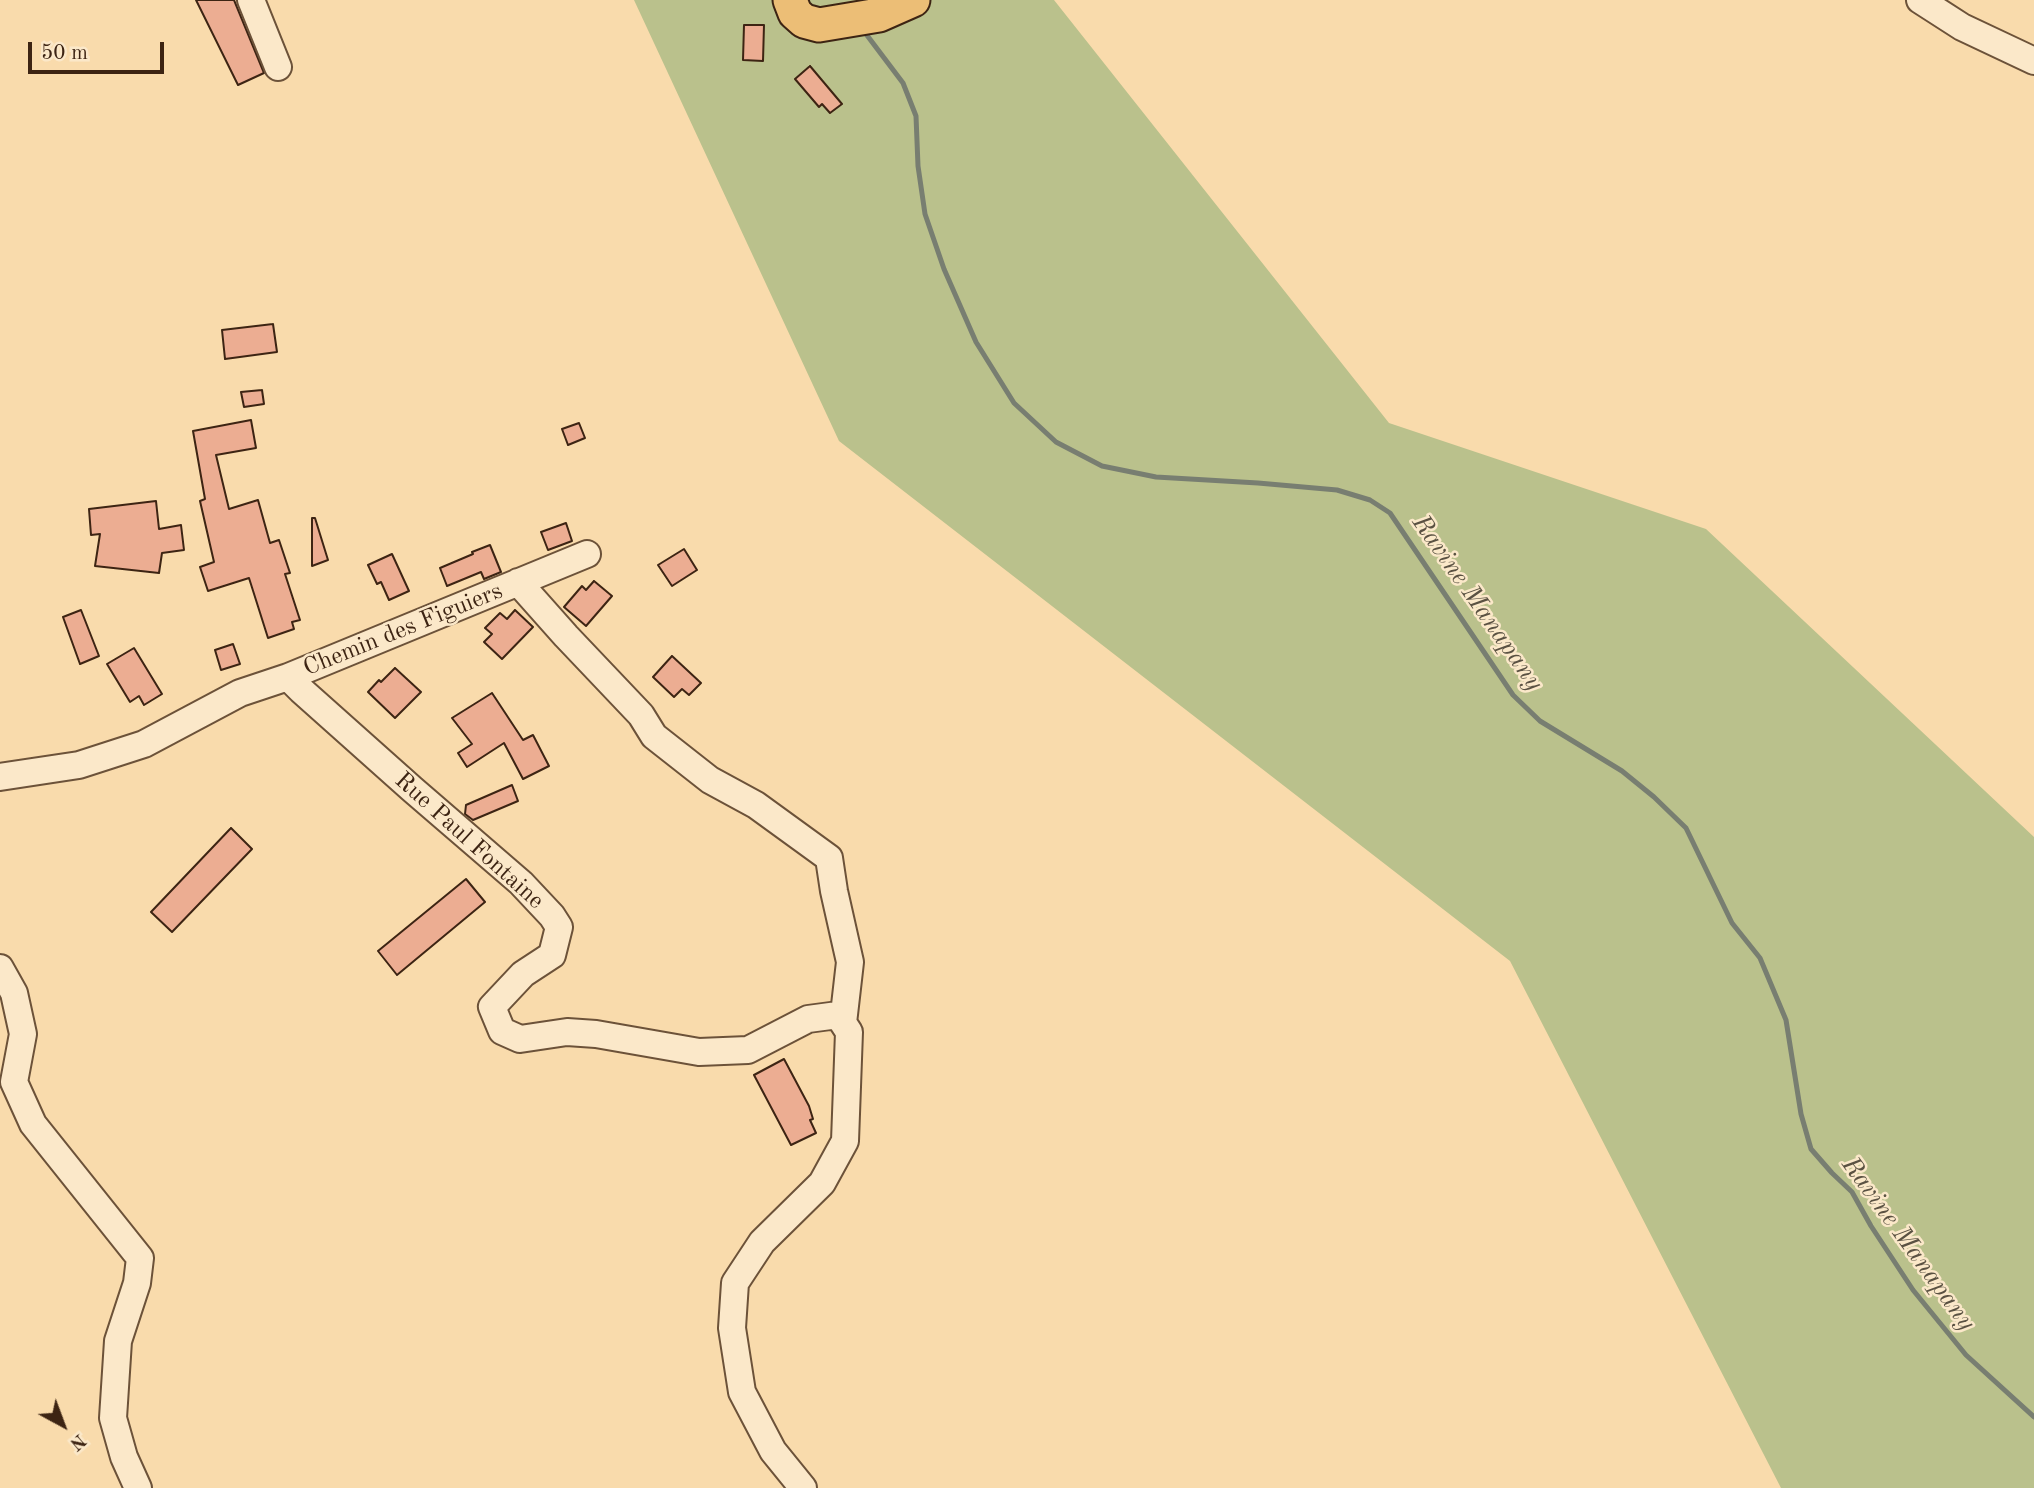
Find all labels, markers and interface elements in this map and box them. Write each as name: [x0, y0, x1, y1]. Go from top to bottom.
scale bar: [32, 28, 168, 72]
text: 50 m: [41, 43, 88, 64]
water label: Ravine Manapany: [1405, 509, 1549, 697]
street label: Chemin des Figuiers: [299, 577, 507, 683]
street label: Rue Paul Fontaine: [388, 766, 550, 916]
water label: Ravine Manapany: [1834, 1151, 1982, 1337]
north arrow: [28, 1390, 98, 1460]
text: N: [65, 1429, 89, 1453]

